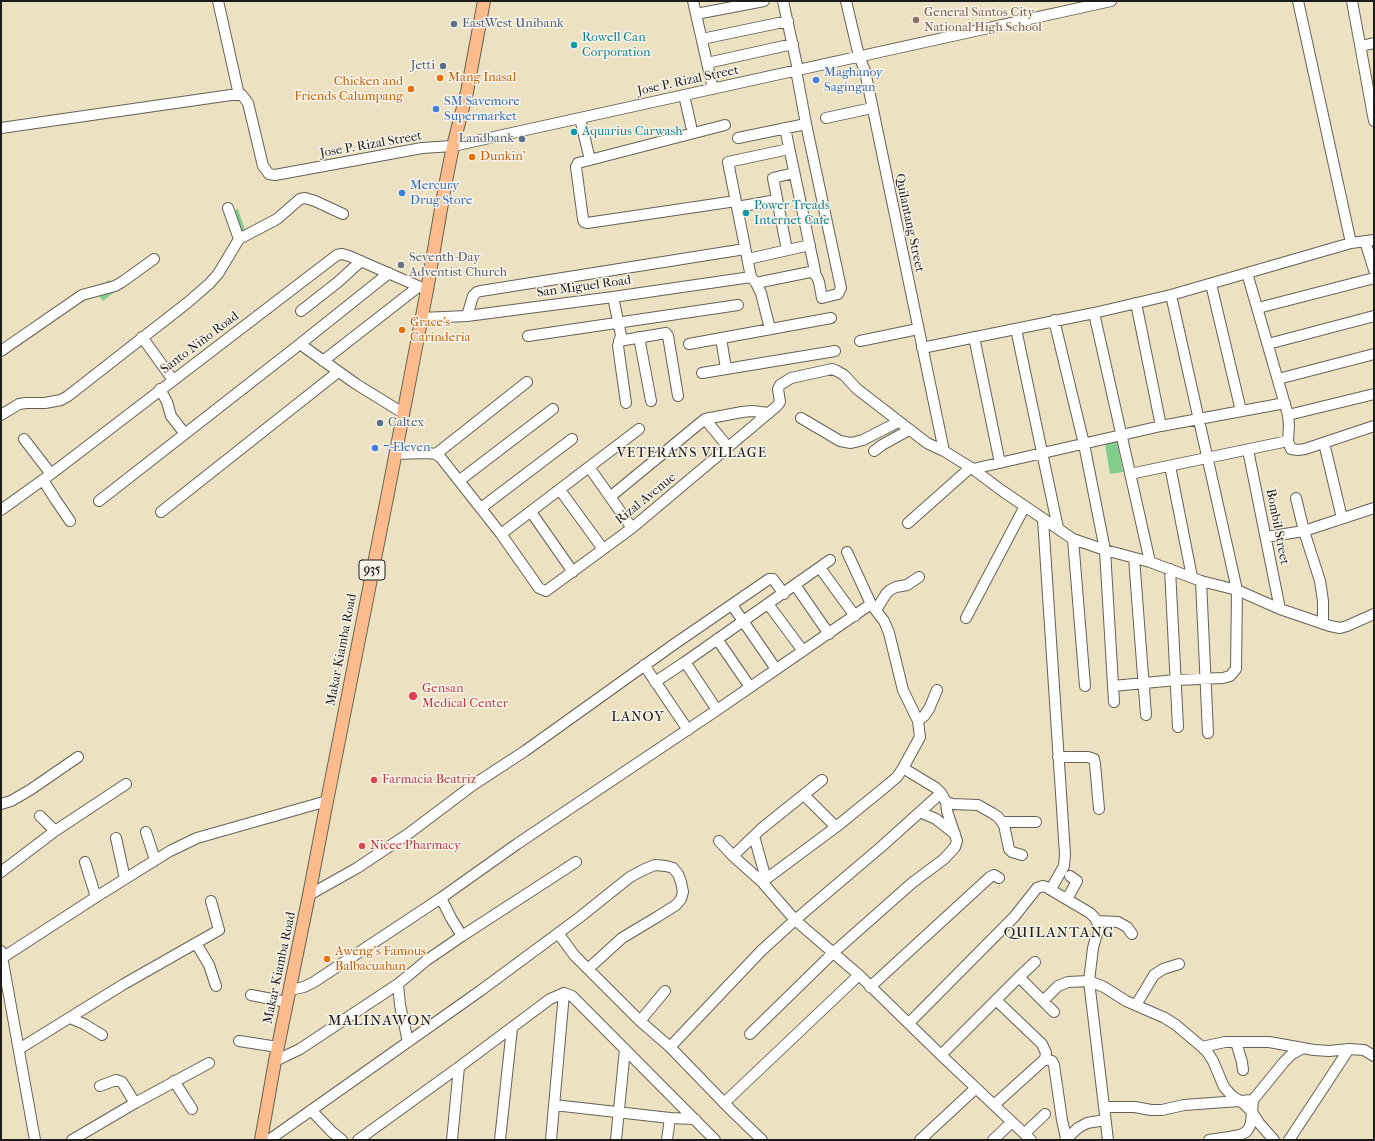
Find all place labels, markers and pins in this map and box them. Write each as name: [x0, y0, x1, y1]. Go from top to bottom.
place label: General Santos City National High School: [924, 5, 1042, 36]
marker: General Santos City National High School: [911, 15, 921, 25]
place label: EastWest Unibank: [462, 16, 564, 32]
marker: EastWest Unibank: [449, 19, 459, 29]
place label: Rowell Can Corporation: [582, 30, 651, 61]
marker: Rowell Can Corporation: [569, 40, 579, 50]
place label: Jetti: [411, 58, 435, 74]
marker: Jetti: [438, 61, 448, 71]
place label: Maghanoy Sagingan: [824, 65, 883, 96]
place label: Mang Inasal: [448, 70, 516, 86]
marker: Mang Inasal: [435, 73, 445, 83]
place label: Chicken and Friends Calumpang: [294, 74, 403, 105]
marker: Maghanoy Sagingan: [811, 75, 821, 85]
marker: Chicken and Friends Calumpang: [406, 84, 416, 94]
place label: SM Savemore Supermarket: [444, 94, 520, 125]
marker: SM Savemore Supermarket: [431, 104, 441, 114]
place label: Aquarius Carwash: [582, 124, 683, 140]
marker: Aquarius Carwash: [569, 127, 579, 137]
place label: Landbank: [458, 131, 514, 147]
marker: Landbank: [517, 134, 527, 144]
place label: Dunkin': [480, 149, 526, 165]
marker: Dunkin': [467, 152, 477, 162]
place label: Mercury Drug Store: [410, 178, 472, 209]
marker: Mercury Drug Store: [397, 188, 407, 198]
place label: Power Treads Internet Cafe: [754, 198, 830, 229]
marker: Power Treads Internet Cafe: [741, 208, 751, 218]
place label: Seventh-Day Adventist Church: [409, 250, 507, 281]
marker: Seventh-Day Adventist Church: [396, 260, 406, 270]
place label: Grace's Carinderia: [410, 315, 471, 346]
marker: Grace's Carinderia: [397, 325, 407, 335]
place label: Caltex: [388, 415, 424, 431]
marker: Caltex: [375, 418, 385, 428]
place label: 7-Eleven: [383, 440, 431, 456]
marker: 7-Eleven: [370, 443, 380, 453]
place label: Gensan Medical Center: [422, 681, 508, 712]
marker: Gensan Medical Center: [407, 690, 419, 702]
place label: Farmacia Beatriz: [382, 772, 476, 788]
marker: Farmacia Beatriz: [369, 775, 379, 785]
place label: Nicee Pharmacy: [370, 838, 461, 854]
marker: Nicee Pharmacy: [357, 841, 367, 851]
place label: Aweng's Famous Balbacuahan: [335, 944, 426, 975]
marker: Aweng's Famous Balbacuahan: [322, 954, 332, 964]

